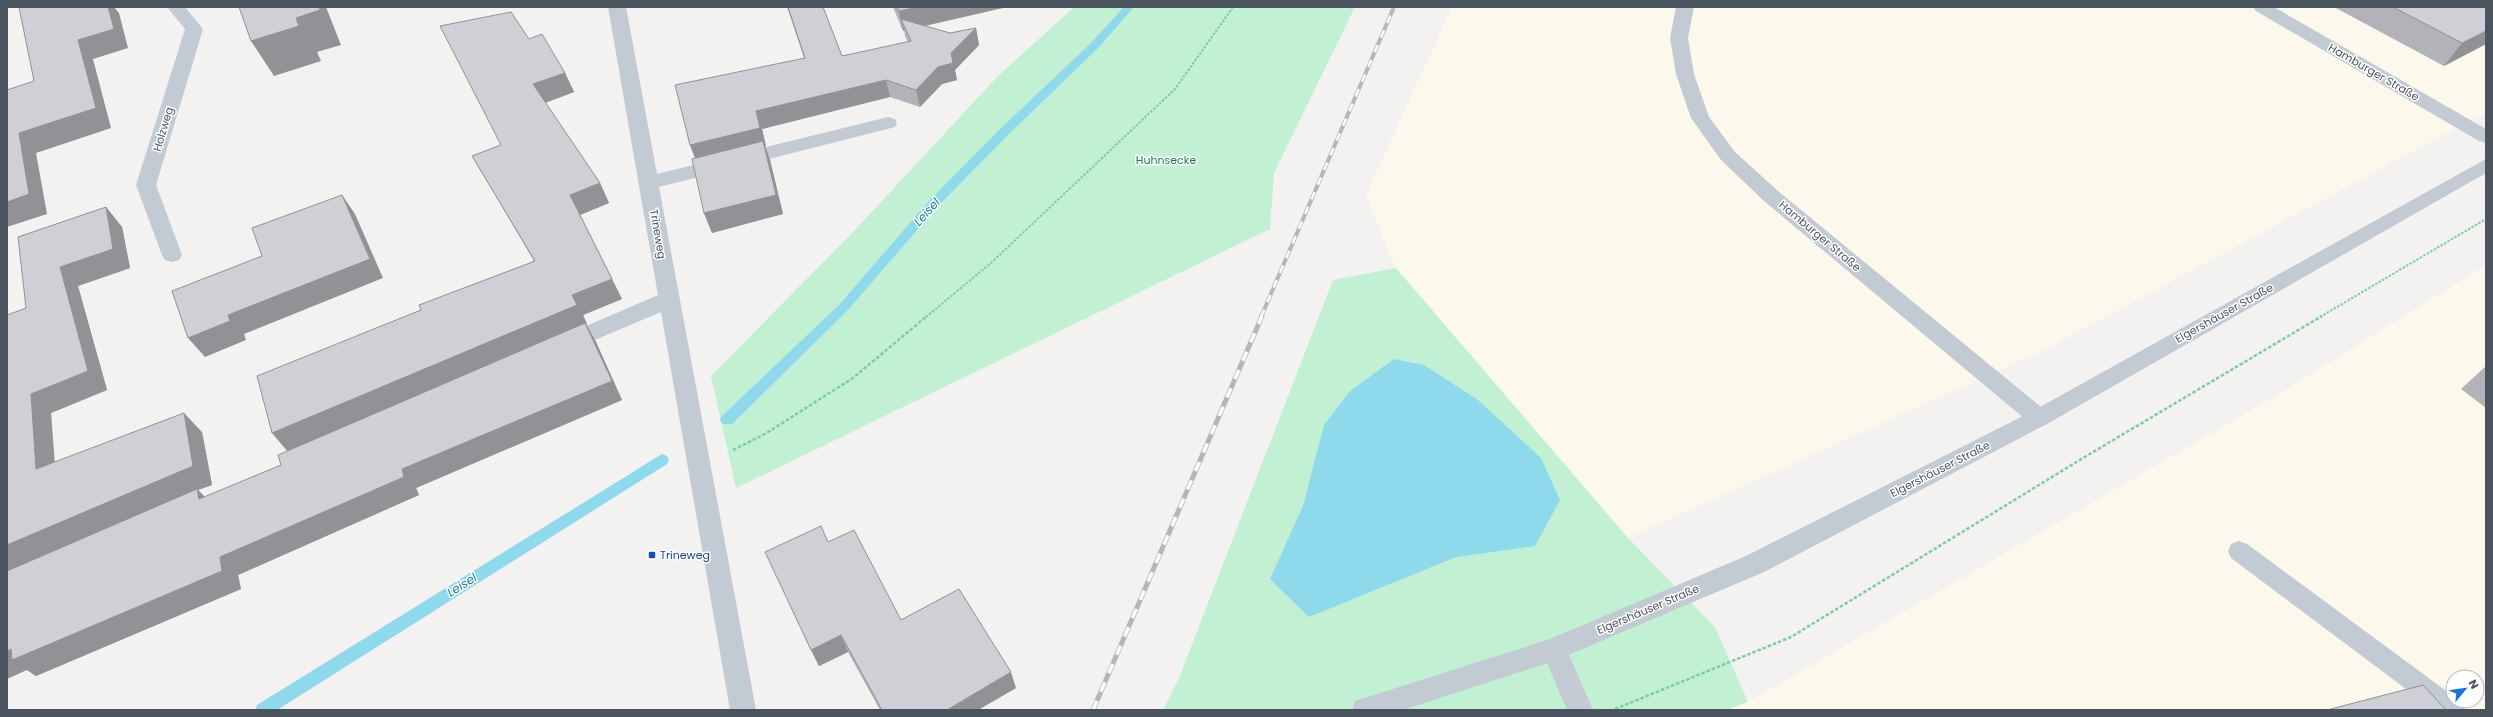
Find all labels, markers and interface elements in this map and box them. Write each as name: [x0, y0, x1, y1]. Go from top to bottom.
street label: Hamburger Straße: [2326, 39, 2423, 105]
street label: Holzweg: [149, 105, 177, 153]
park label: Huhnsecke: [1136, 152, 1196, 168]
water label: Leisel: [910, 194, 944, 229]
street label: Hamburger Straße: [1776, 197, 1865, 275]
street label: Trineweg: [646, 208, 670, 260]
street label: Elgershäuser Straße: [2172, 279, 2276, 347]
street label: Elgershäuser Straße: [1887, 437, 1993, 501]
place label: Trineweg: [660, 547, 710, 563]
marker: Trineweg: [647, 550, 657, 560]
water label: Leisel: [444, 569, 480, 600]
street label: Elgershäuser Straße: [1594, 580, 1702, 638]
north arrow: [2445, 669, 2485, 709]
text: N: [2465, 677, 2483, 692]

